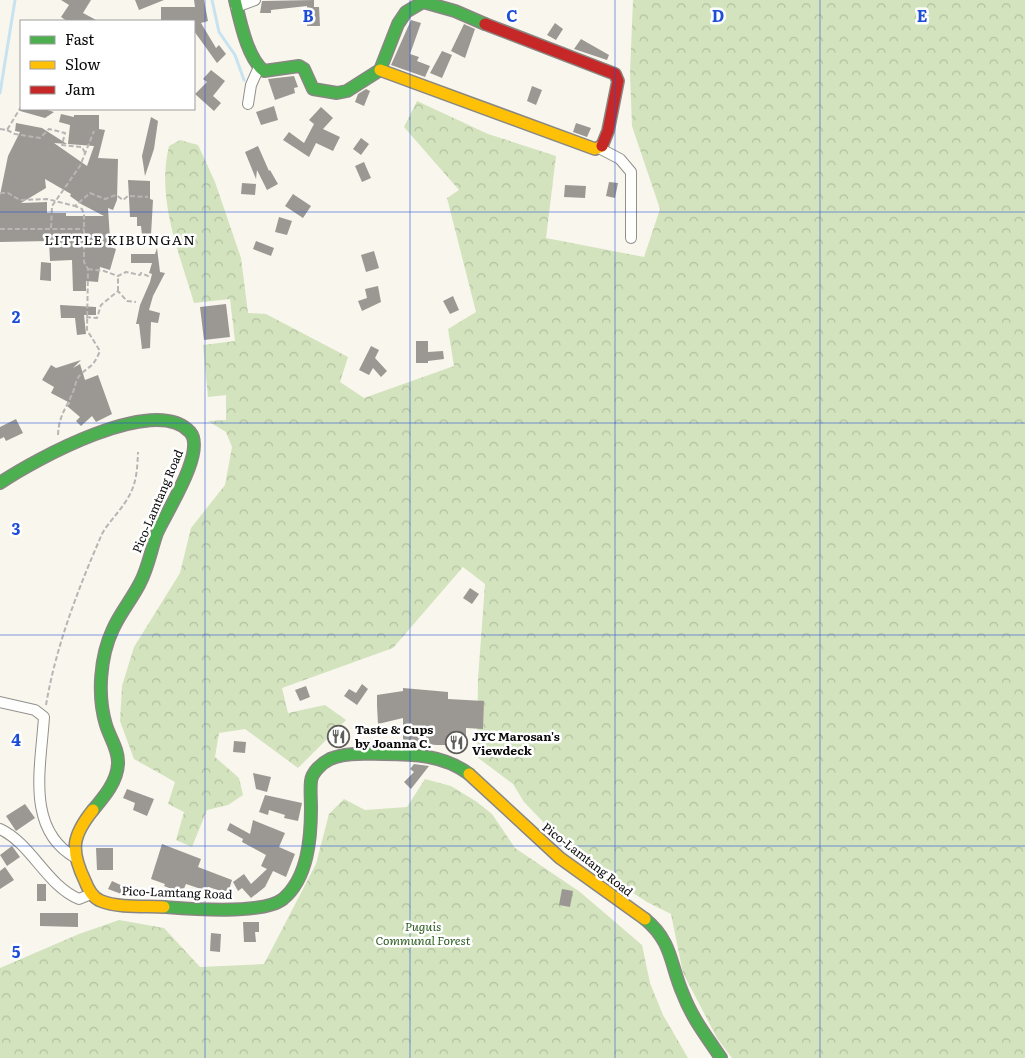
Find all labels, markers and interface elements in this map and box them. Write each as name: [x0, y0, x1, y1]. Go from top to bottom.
text: B: [302, 3, 314, 27]
text: C: [506, 3, 518, 27]
text: D: [712, 3, 724, 27]
text: E: [917, 3, 928, 27]
legend: [20, 20, 195, 110]
text: Fast: [65, 27, 94, 50]
text: Slow: [65, 52, 100, 75]
text: Jam: [65, 77, 96, 100]
district label: LITTLE KIBUNGAN: [44, 229, 196, 249]
text: 2: [12, 304, 21, 328]
street label: Pico-Lamtang Road: [127, 446, 187, 556]
text: 3: [12, 516, 21, 540]
place label: Taste & Cups by Joanna C.: [355, 720, 433, 752]
restaurant icon: Taste & Cups by Joanna C.: [327, 724, 351, 748]
text: 4: [11, 727, 21, 751]
place label: JYC Marosan's Viewdeck: [472, 727, 560, 759]
restaurant icon: JYC Marosan's Viewdeck: [444, 731, 468, 755]
street label: Pico-Lamtang Road: [539, 818, 638, 901]
street label: Pico-Lamtang Road: [121, 881, 233, 903]
park label: Puguis Communal Forest: [376, 917, 471, 949]
text: 5: [12, 939, 21, 963]

